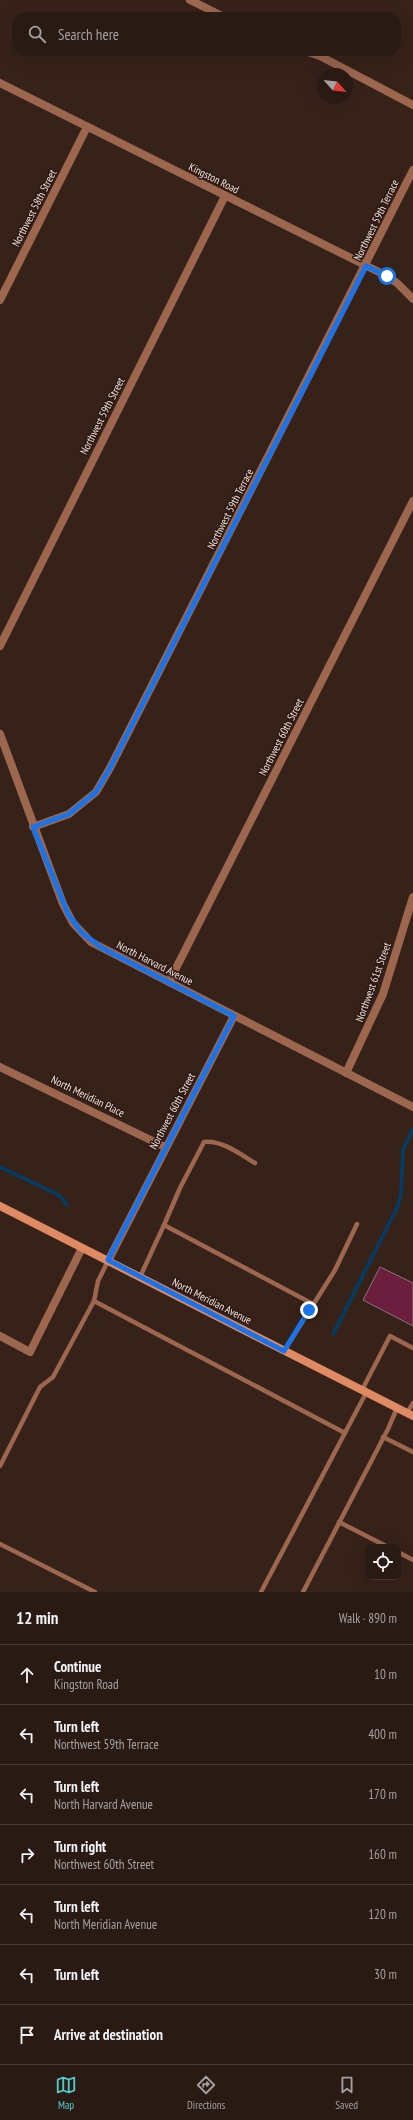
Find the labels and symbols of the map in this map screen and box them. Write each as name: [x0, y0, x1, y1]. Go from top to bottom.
north arrow: [317, 68, 353, 104]
street label: Kingston Road: [186, 159, 242, 197]
street label: Northwest 58th Street: [9, 167, 59, 249]
street label: Northwest 59th Terrace: [350, 177, 402, 263]
route start: [378, 267, 396, 285]
street label: Northwest 59th Street: [77, 375, 127, 457]
street label: Northwest 59th Terrace: [204, 466, 257, 552]
street label: Northwest 60th Street: [256, 696, 306, 778]
street label: North Harvard Avenue: [115, 938, 196, 988]
street label: Northwest 61st Street: [352, 940, 394, 1024]
street label: Northwest 60th Street: [146, 1070, 198, 1152]
street label: North Meridian Place: [49, 1072, 127, 1120]
street label: North Meridian Avenue: [170, 1275, 254, 1327]
route end: [300, 1301, 318, 1319]

